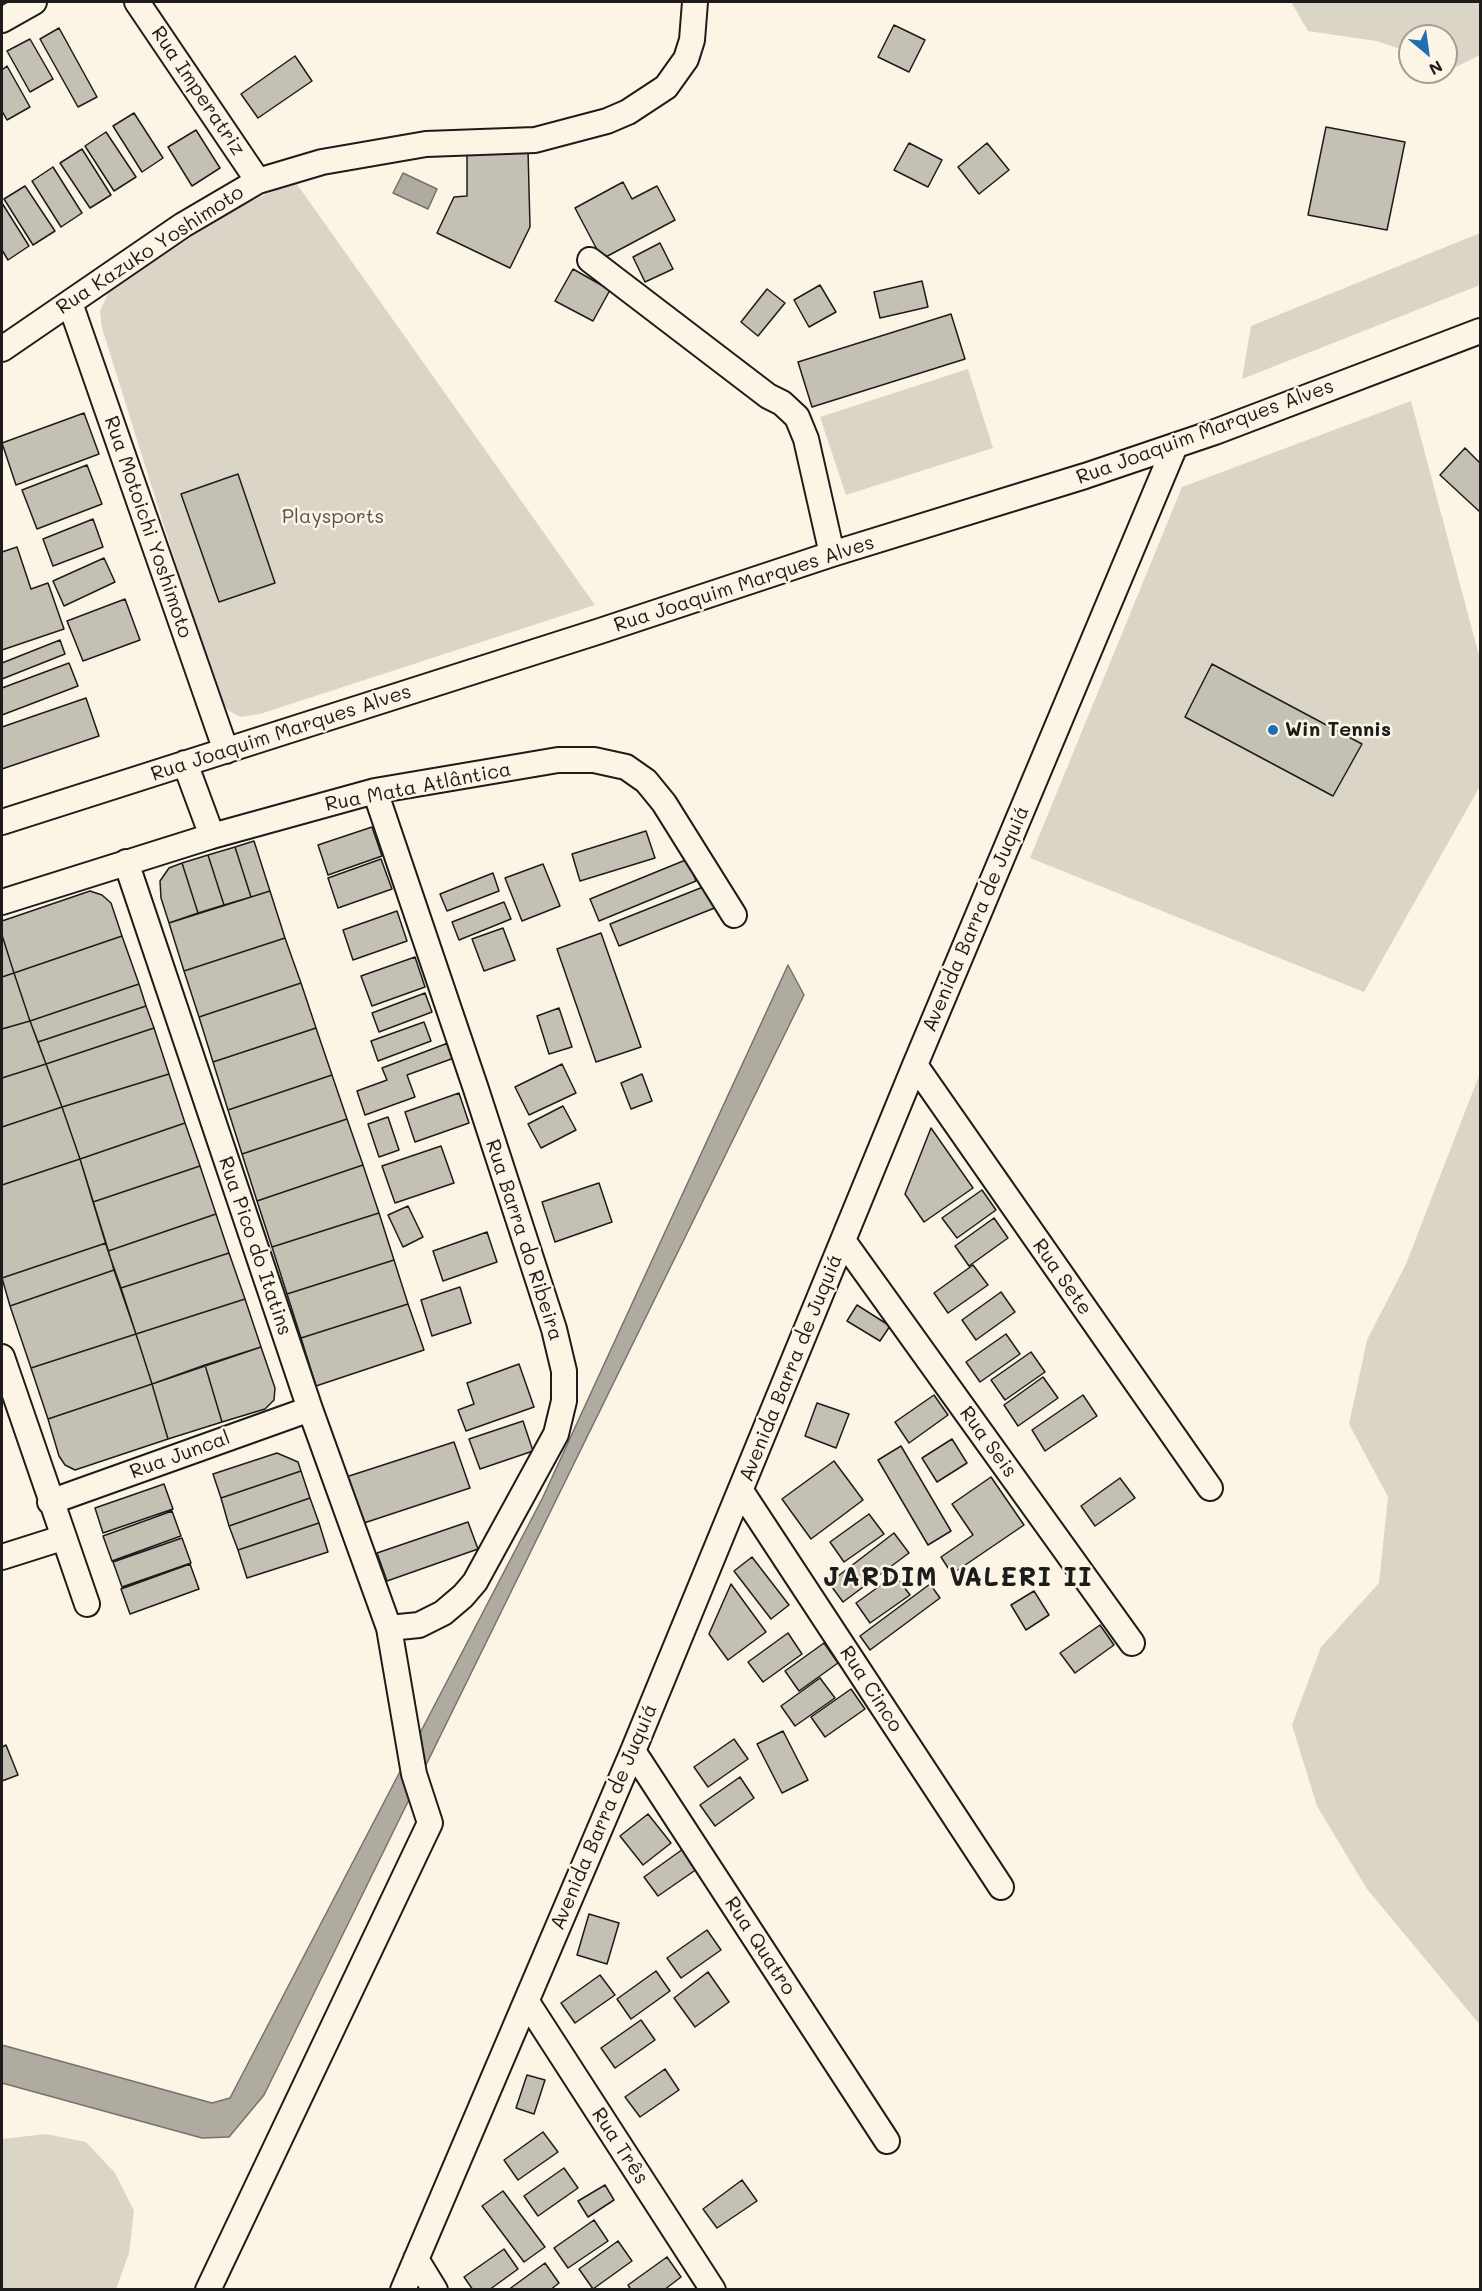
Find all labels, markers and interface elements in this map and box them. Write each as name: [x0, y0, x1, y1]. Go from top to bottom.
street label: Rua Imperatriz: [146, 22, 250, 160]
north arrow: [1398, 24, 1458, 84]
text: N: [1426, 56, 1446, 81]
street label: Rua Kazuko Yoshimoto: [52, 180, 248, 320]
street label: Rua Joaquim Marques Alves: [1073, 374, 1337, 490]
street label: Rua Motoichi Yoshimoto: [99, 413, 197, 641]
park label: Playsports: [282, 505, 384, 529]
street label: Rua Joaquim Marques Alves: [611, 531, 877, 637]
street label: Rua Joaquim Marques Alves: [148, 680, 414, 786]
place label: Win Tennis: [1285, 718, 1391, 742]
marker: Win Tennis: [1266, 723, 1280, 737]
street label: Rua Mata Atlântica: [323, 757, 513, 817]
street label: Avenida Barra de Juquiá: [917, 802, 1035, 1036]
street label: Rua Barra do Ribeira: [480, 1136, 568, 1344]
street label: Rua Pico do Itatins: [213, 1153, 297, 1339]
street label: Rua Sete: [1027, 1234, 1097, 1320]
street label: Avenida Barra de Juquiá: [734, 1251, 848, 1485]
street label: Rua Seis: [954, 1402, 1022, 1482]
street label: Rua Juncal: [127, 1426, 233, 1484]
district label: JARDIM VALERI II: [823, 1562, 1093, 1594]
street label: Rua Cinco: [834, 1641, 908, 1737]
street label: Avenida Barra de Juquiá: [545, 1700, 663, 1934]
street label: Rua Quatro: [719, 1892, 801, 2000]
street label: Rua Três: [586, 2103, 654, 2189]

